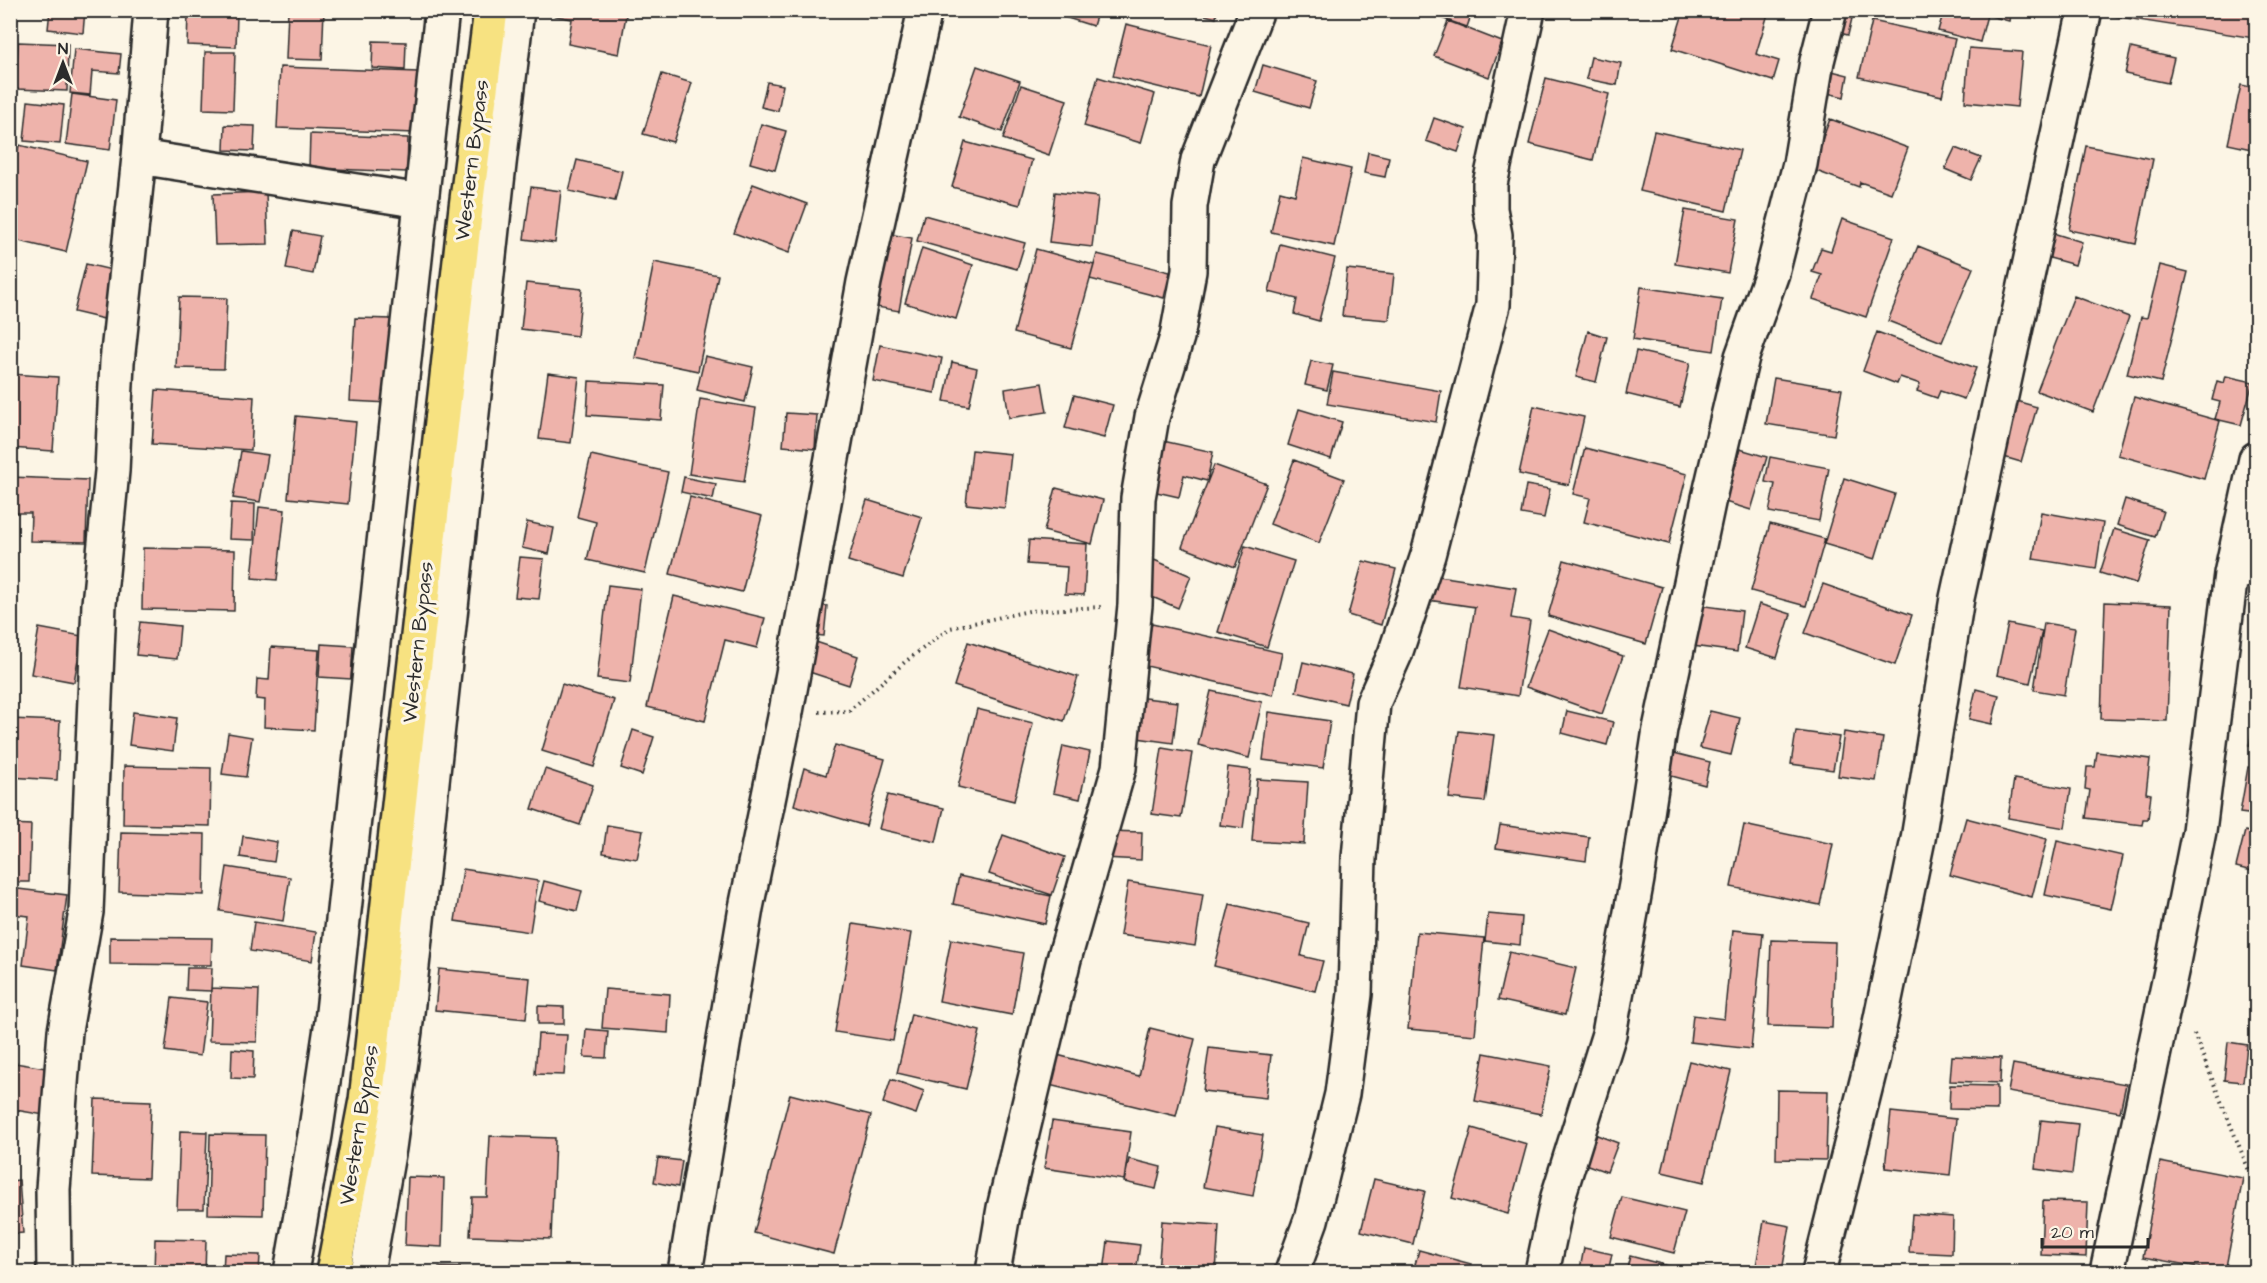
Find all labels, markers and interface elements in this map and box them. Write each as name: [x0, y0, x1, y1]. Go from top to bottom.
north arrow: [33, 33, 93, 93]
text: N: [58, 38, 68, 60]
street label: Western Bypass: [448, 78, 498, 242]
street label: Western Bypass: [395, 560, 443, 724]
street label: Western Bypass: [332, 1043, 388, 1208]
scale bar: [2042, 1211, 2148, 1249]
text: 20 m: [2051, 1220, 2094, 1245]

